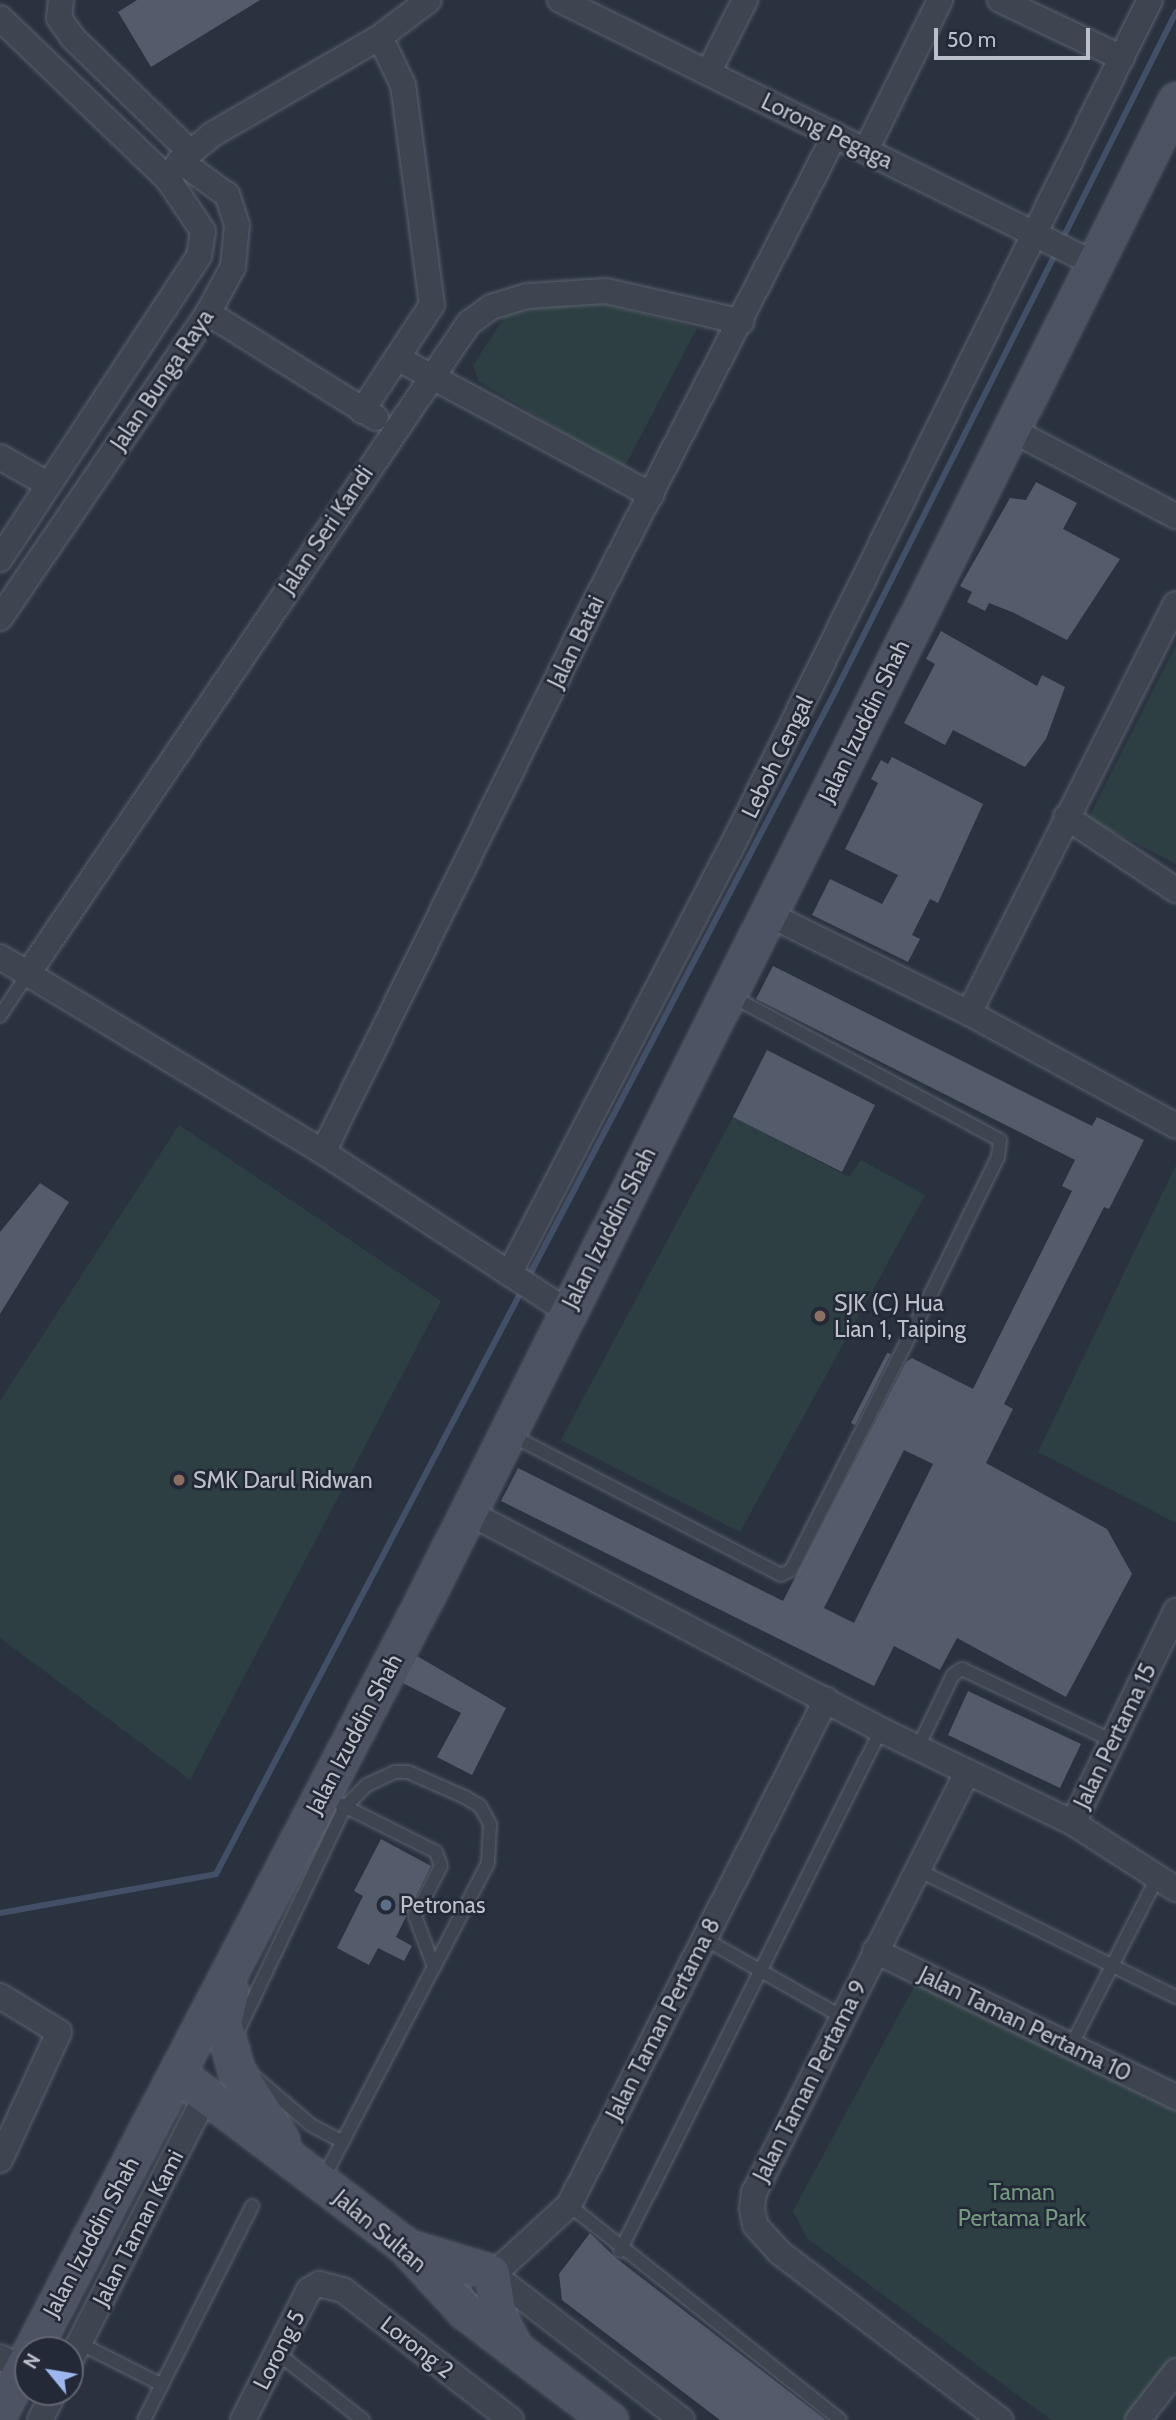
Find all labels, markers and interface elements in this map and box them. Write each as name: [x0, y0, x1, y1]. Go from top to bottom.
scale bar: [938, 14, 1094, 58]
text: 50 m: [947, 27, 996, 52]
street label: Lorong Pegaga: [757, 87, 897, 175]
street label: Jalan Bunga Raya: [105, 304, 219, 456]
street label: Jalan Seri Kandi: [273, 461, 379, 599]
street label: Jalan Batai: [542, 591, 610, 693]
street label: Jalan Izuddin Shah: [813, 635, 915, 807]
street label: Leboh Cengal: [736, 691, 818, 823]
street label: Jalan Izuddin Shah: [556, 1143, 662, 1313]
place label: SJK (C) Hua Lian 1, Taiping: [834, 1289, 966, 1343]
marker: SJK (C) Hua Lian 1, Taiping: [812, 1308, 828, 1324]
place label: SMK Darul Ridwan: [193, 1466, 373, 1494]
marker: SMK Darul Ridwan: [171, 1472, 187, 1488]
street label: Jalan Izuddin Shah: [300, 1649, 408, 1819]
street label: Jalan Pertama 15: [1068, 1659, 1162, 1813]
place label: Petronas: [400, 1891, 485, 1919]
marker: Petronas: [378, 1897, 394, 1913]
street label: Jalan Taman Pertama 8: [600, 1913, 726, 2125]
street label: Jalan Taman Pertama 10: [914, 1961, 1136, 2087]
street label: Jalan Taman Pertama 9: [747, 1976, 873, 2186]
street label: Jalan Taman Kami: [87, 2145, 189, 2311]
street label: Jalan Izuddin Shah: [37, 2152, 145, 2322]
park label: Taman Pertama Park: [958, 2178, 1086, 2232]
street label: Jalan Sultan: [328, 2184, 432, 2278]
street label: Lorong 5: [247, 2306, 311, 2394]
street label: Lorong 2: [375, 2310, 459, 2384]
north arrow: [14, 2336, 84, 2406]
text: N: [19, 2350, 45, 2373]

